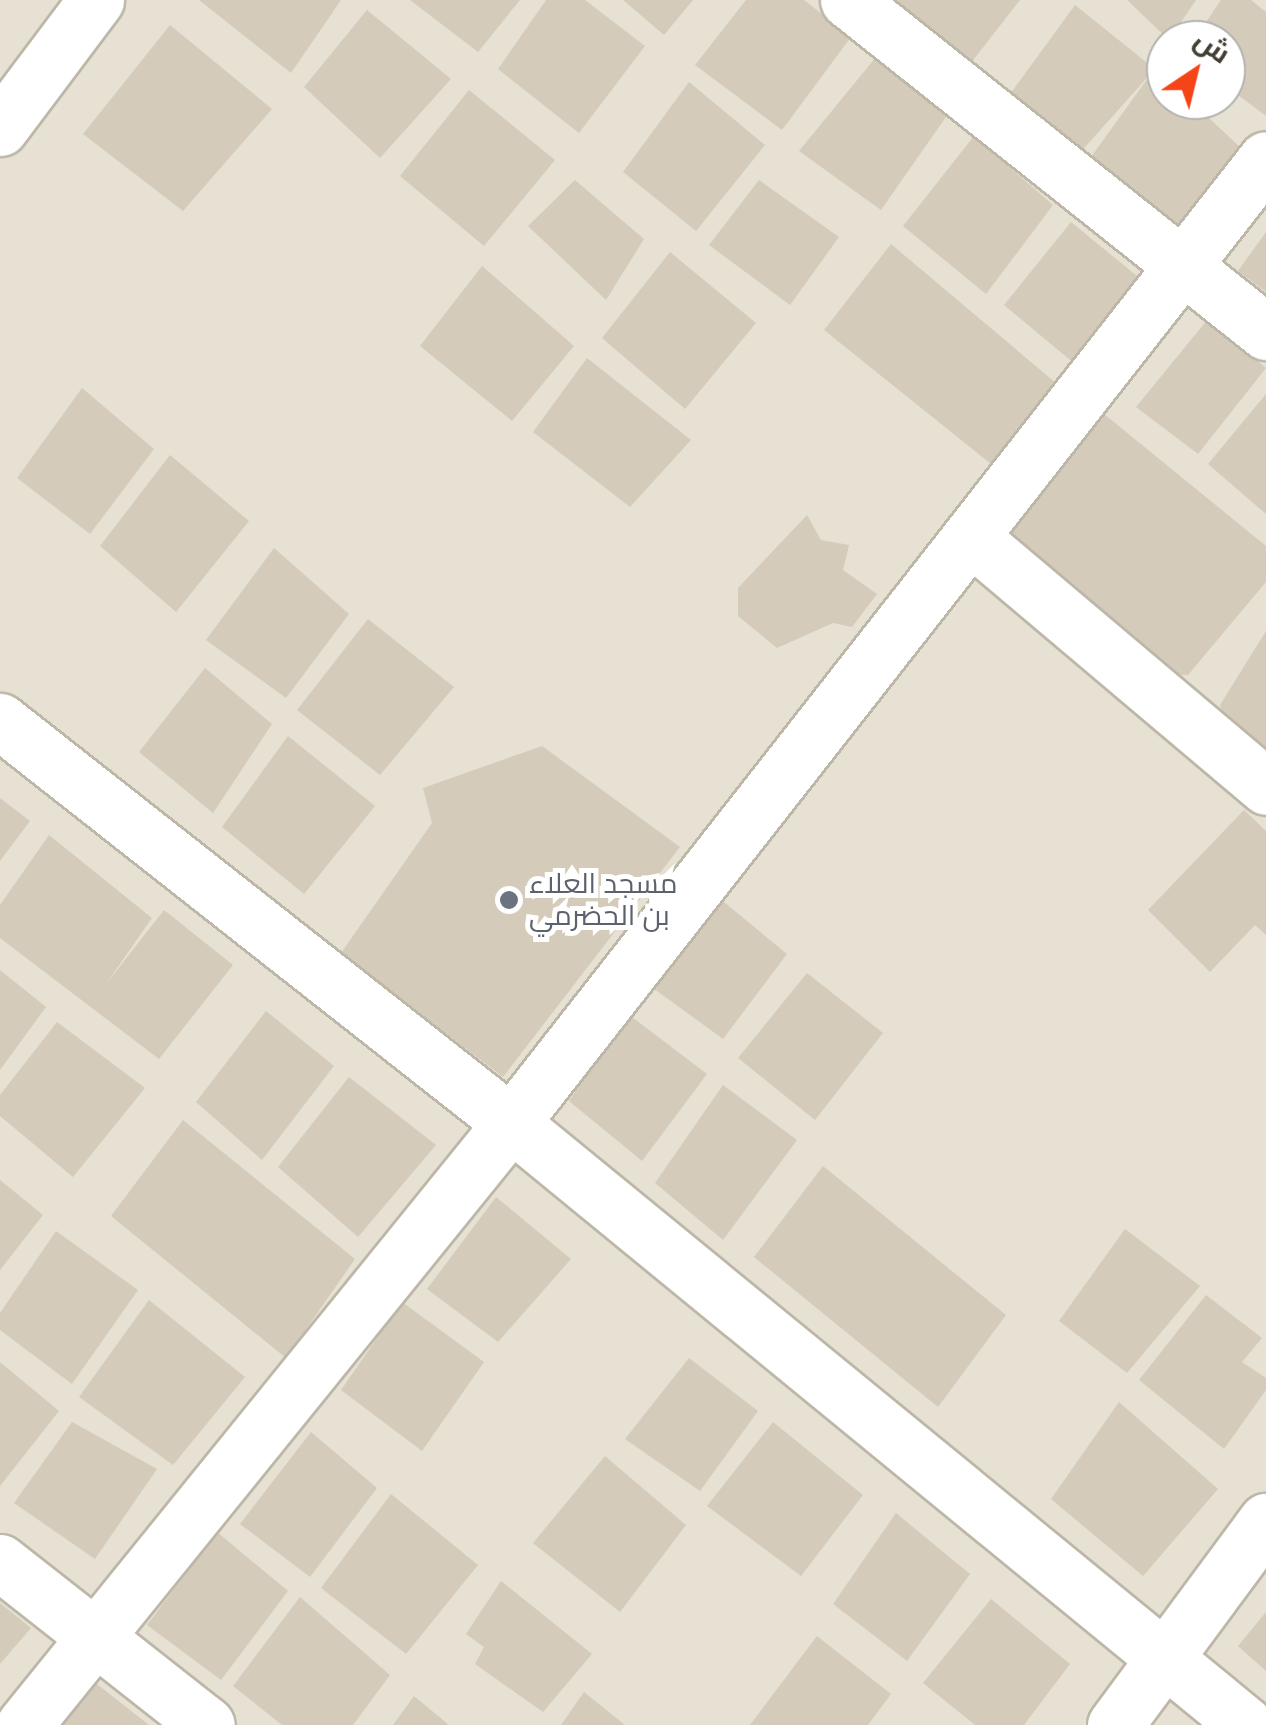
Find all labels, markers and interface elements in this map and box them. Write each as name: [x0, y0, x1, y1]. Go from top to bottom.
north arrow: [1146, 20, 1246, 120]
text: ش: [1187, 21, 1238, 72]
place label: مسجد العلاء بن الحضرمي: [529, 867, 677, 933]
marker: مسجد العلاء بن الحضرمي: [498, 889, 520, 911]

